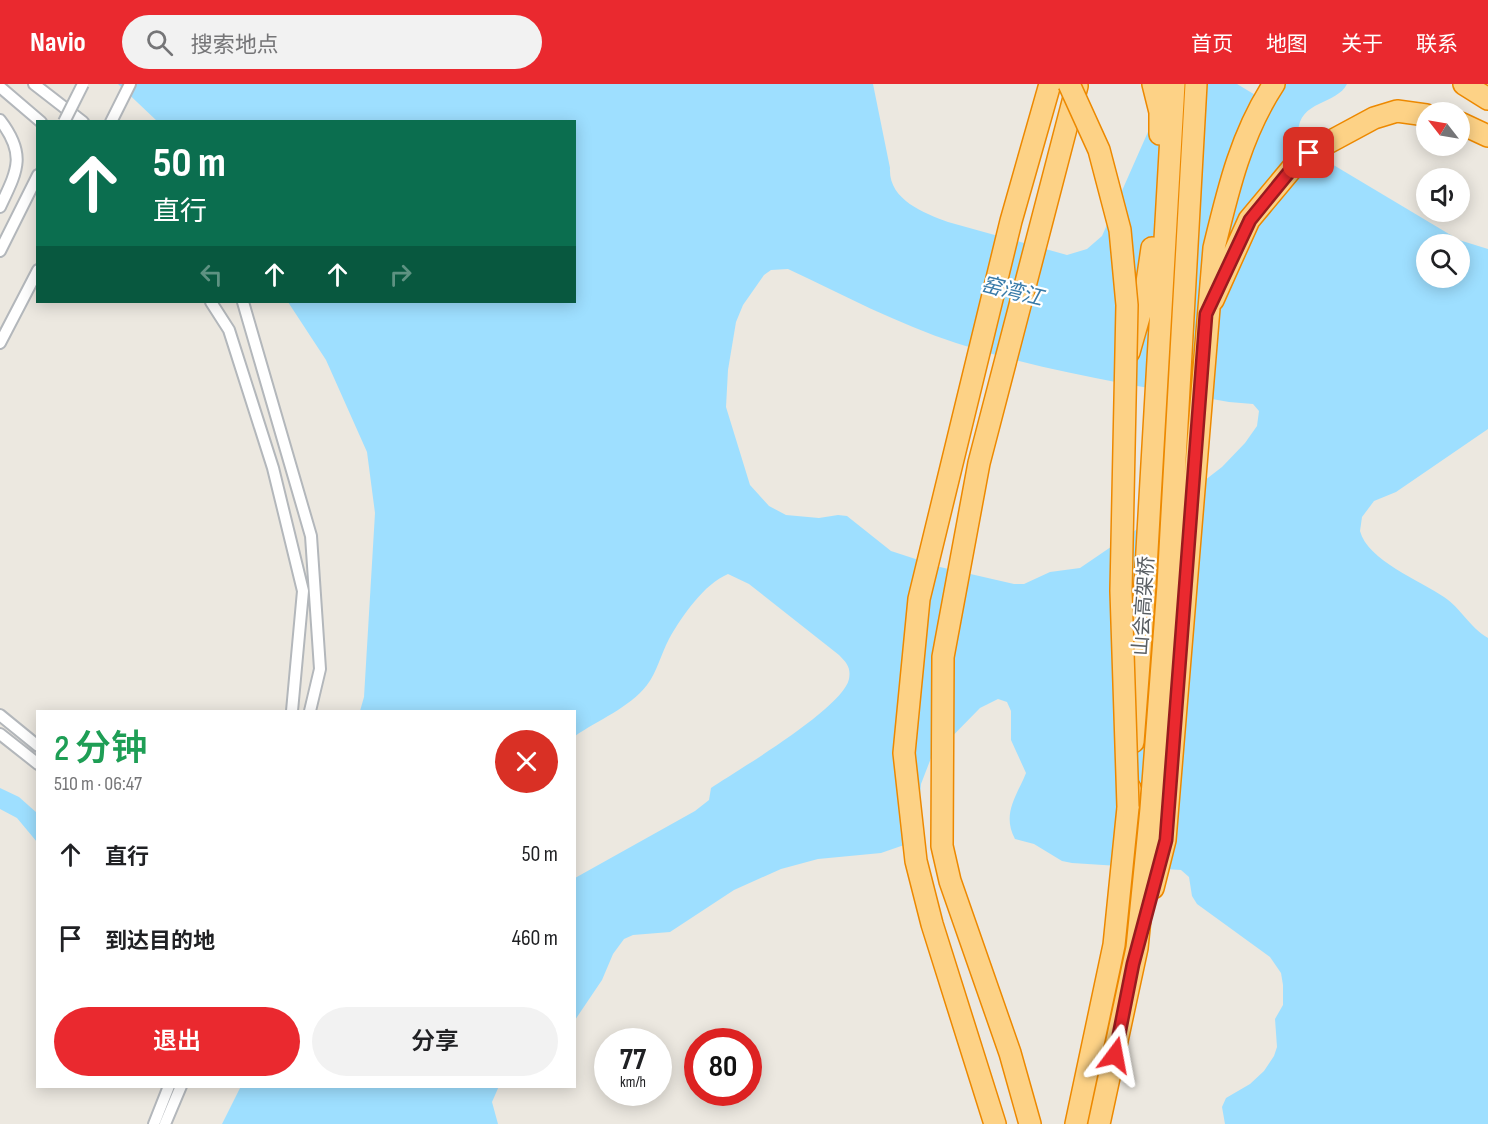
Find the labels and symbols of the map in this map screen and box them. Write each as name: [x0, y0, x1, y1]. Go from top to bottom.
north arrow: [1416, 102, 1470, 156]
pin: [1283, 127, 1334, 178]
water label: 窑湾江: [978, 272, 1047, 312]
street label: 山会高架桥: [1129, 555, 1159, 657]
position arrow: [1083, 1023, 1147, 1087]
speed limit sign: 80: [684, 1028, 762, 1106]

